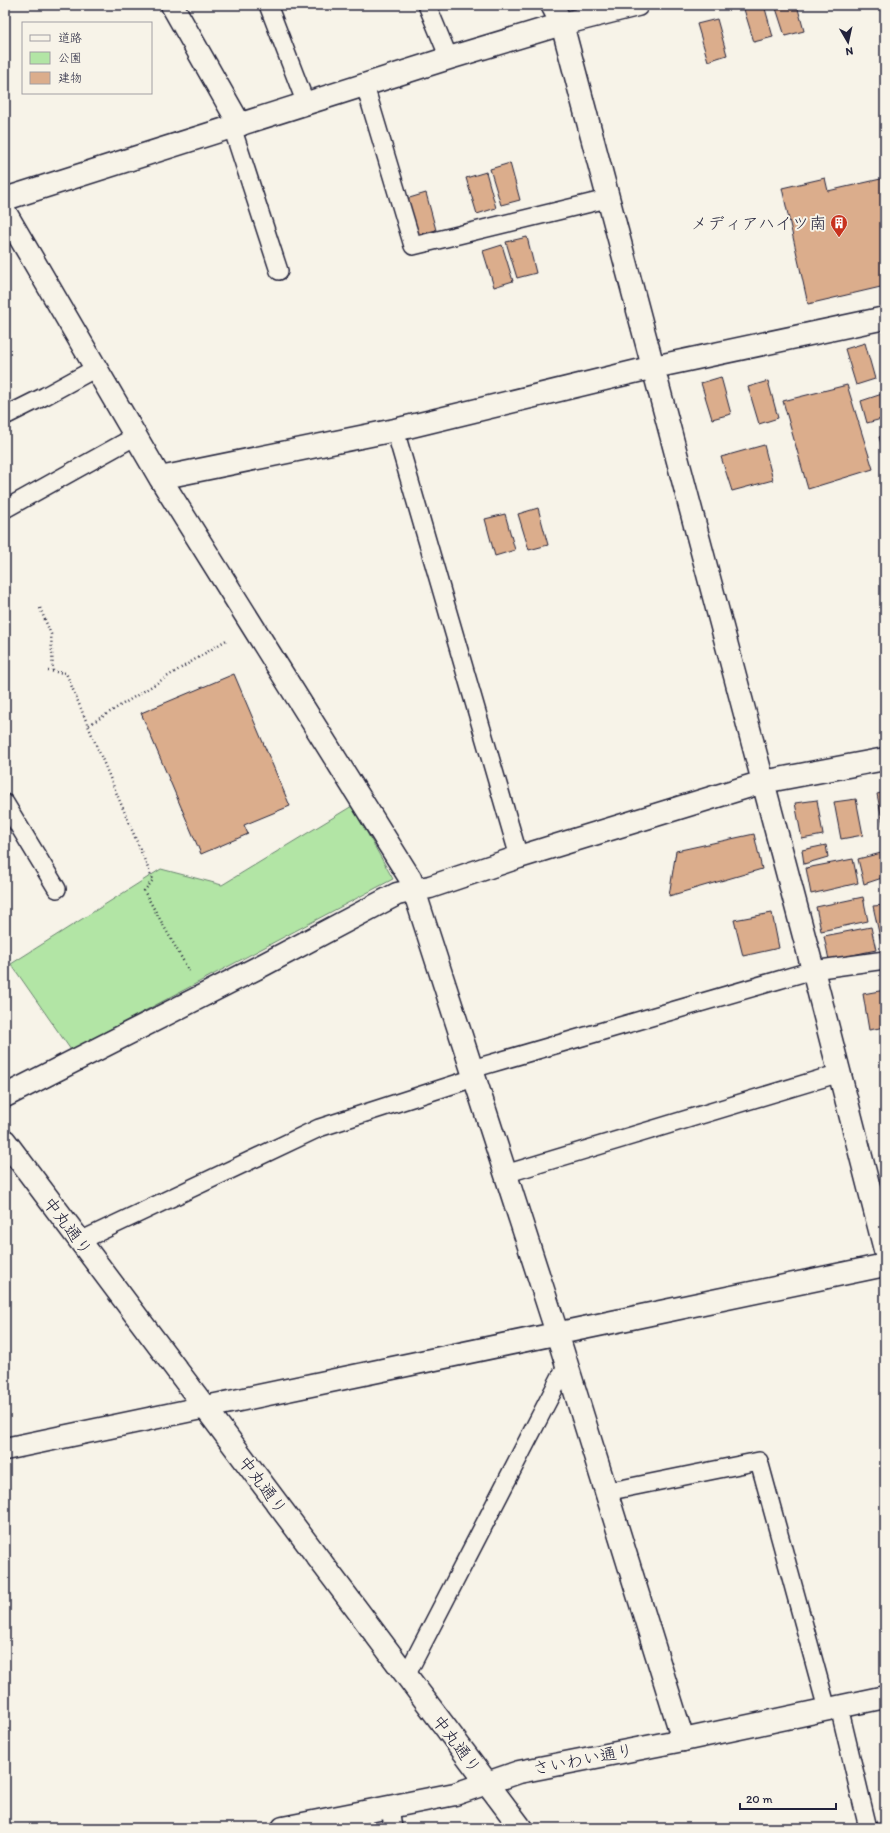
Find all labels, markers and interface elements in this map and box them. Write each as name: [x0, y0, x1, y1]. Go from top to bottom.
legend: [22, 22, 152, 94]
north arrow: [828, 22, 868, 62]
text: 道路: [58, 31, 82, 45]
text: N: [845, 44, 854, 58]
text: 公園: [58, 51, 82, 65]
text: 建物: [58, 71, 82, 85]
place label: メディアハイツ南: [691, 213, 826, 233]
building icon: メディアハイツ南: [829, 213, 849, 238]
street label: 中丸通り: [40, 1193, 96, 1259]
street label: 中丸通り: [235, 1452, 291, 1518]
street label: 中丸通り: [429, 1711, 485, 1777]
street label: さいわい通り: [531, 1739, 635, 1779]
scale bar: [740, 1785, 836, 1811]
text: 20 m: [746, 1792, 773, 1806]

